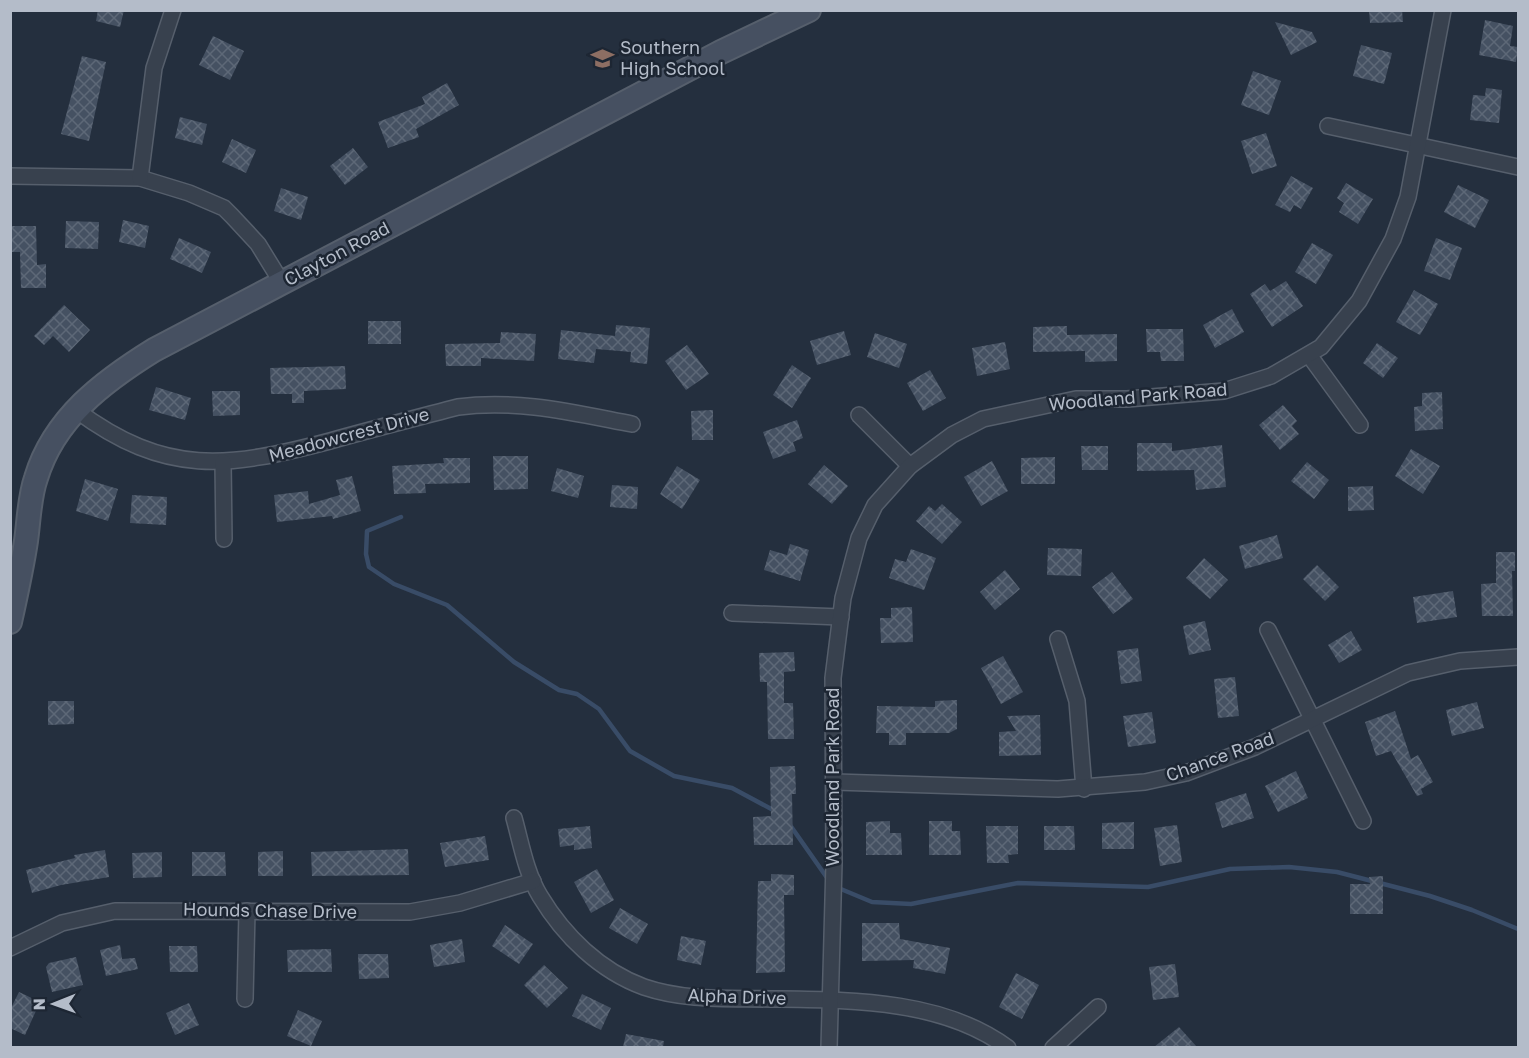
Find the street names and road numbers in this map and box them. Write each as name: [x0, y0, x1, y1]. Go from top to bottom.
street label: Clayton Road: [280, 216, 393, 290]
street label: Woodland Park Road: [1048, 377, 1228, 415]
street label: Meadowcrest Drive: [266, 402, 431, 466]
street label: Woodland Park Road: [821, 687, 843, 867]
street label: Chance Road: [1163, 726, 1277, 786]
street label: Hounds Chase Drive: [183, 897, 357, 923]
street label: Alpha Drive: [687, 983, 787, 1009]

